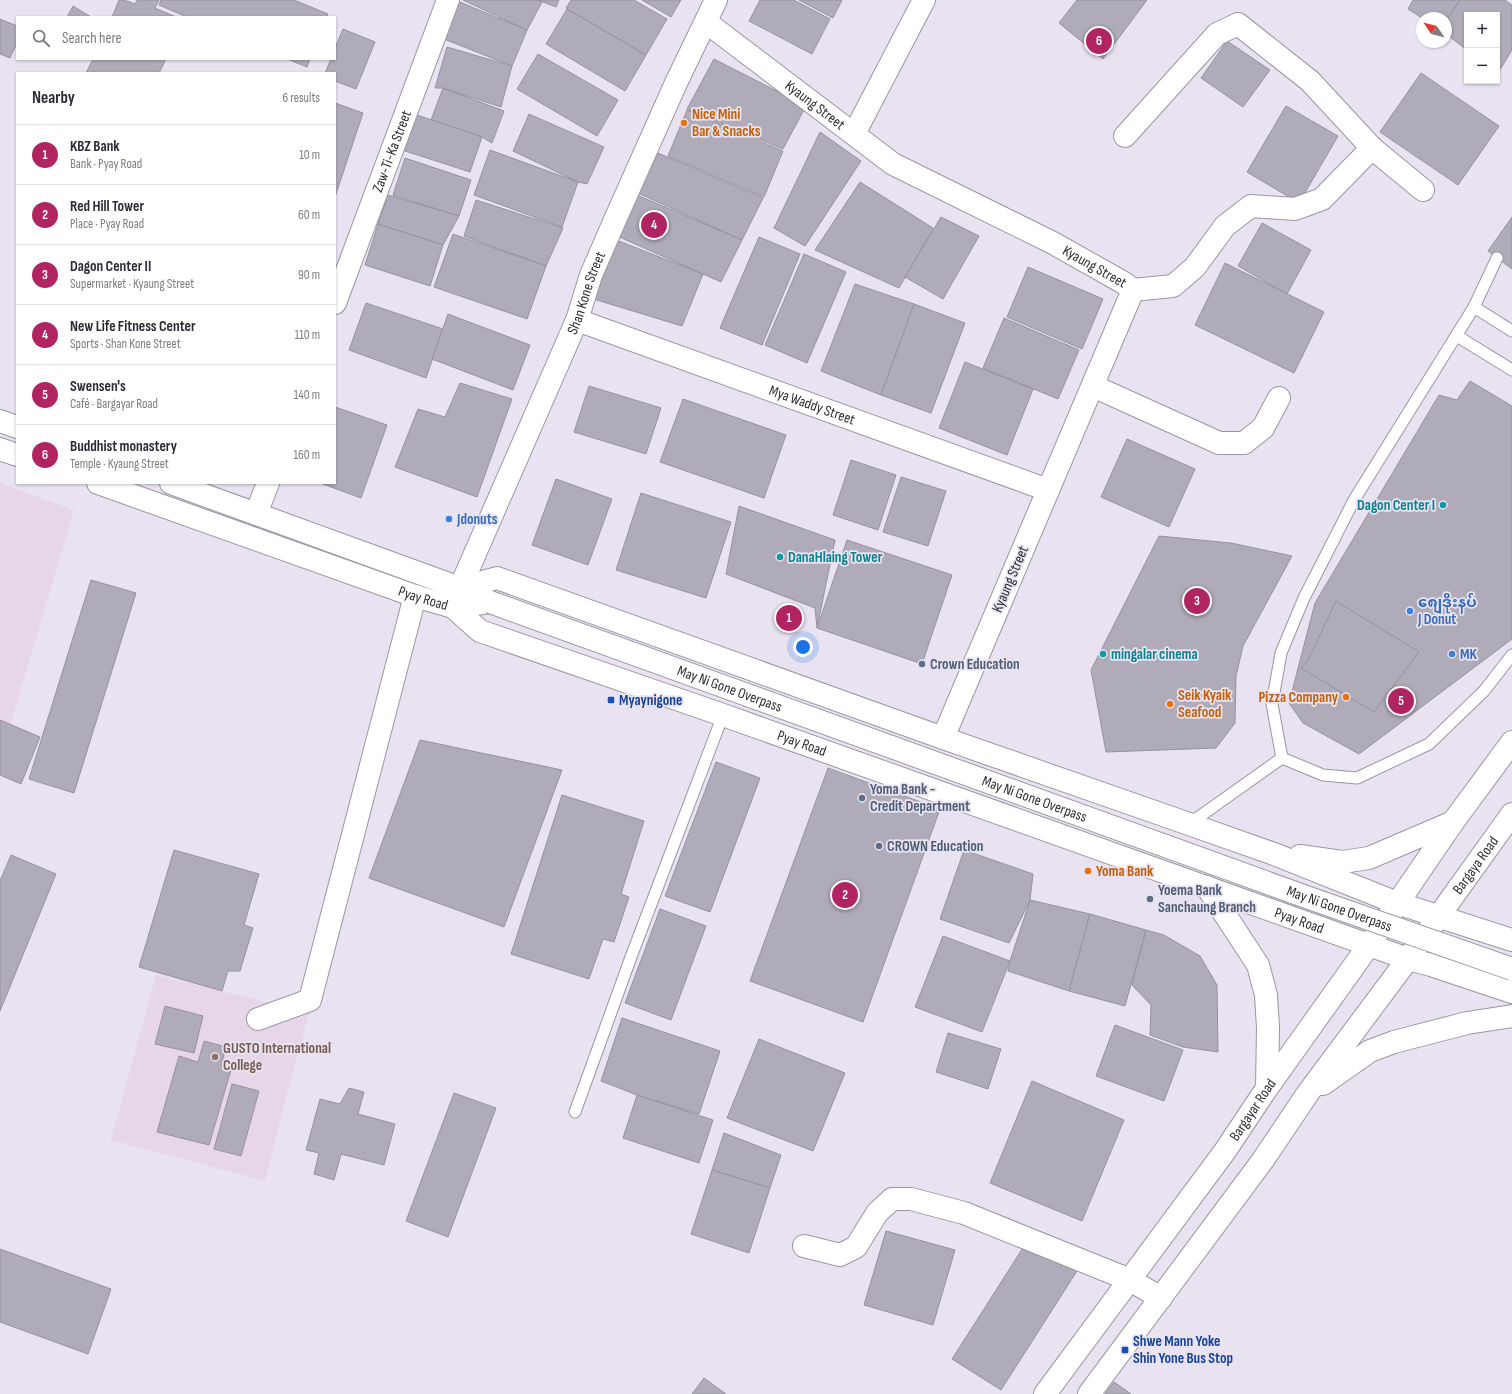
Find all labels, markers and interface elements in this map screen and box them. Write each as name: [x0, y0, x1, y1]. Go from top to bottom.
north arrow: [1416, 12, 1452, 48]
map controls: [1464, 12, 1500, 84]
button: +: [1464, 12, 1500, 48]
search box: [16, 16, 336, 60]
pin: 6: [1086, 26, 1112, 56]
icon: search: [30, 27, 52, 49]
text: Search here: [62, 29, 122, 48]
button: −: [1464, 48, 1500, 84]
street label: Kyaung Street: [781, 76, 849, 134]
text: Nearby: [32, 88, 75, 108]
text: 6 results: [282, 90, 320, 106]
place label: Nice Mini Bar & Snacks: [692, 105, 761, 141]
street label: Zaw-Ti-Ka Street: [368, 107, 416, 195]
marker: Nice Mini Bar & Snacks: [679, 118, 689, 128]
text: KBZ Bank: [70, 137, 120, 156]
text: 1: [42, 147, 48, 163]
text: 10 m: [299, 147, 320, 163]
text: Bank · Pyay Road: [70, 156, 142, 172]
text: Red Hill Tower: [70, 197, 144, 216]
text: 2: [42, 207, 48, 223]
text: 60 m: [298, 207, 320, 223]
pin: 4: [641, 210, 667, 240]
text: Place · Pyay Road: [70, 216, 144, 232]
street label: Kyaung Street: [1059, 241, 1130, 293]
street label: Shan Kone Street: [563, 248, 610, 338]
text: Dagon Center II: [70, 257, 151, 276]
text: 3: [42, 267, 48, 283]
text: 90 m: [298, 267, 320, 283]
text: Supermarket · Kyaung Street: [70, 276, 194, 292]
text: New Life Fitness Center: [70, 317, 196, 336]
text: 4: [42, 327, 48, 343]
text: 110 m: [295, 327, 320, 343]
text: Sports · Shan Kone Street: [70, 336, 181, 352]
text: Swensen's: [70, 377, 126, 396]
street label: Mya Waddy Street: [766, 381, 858, 430]
text: 5: [42, 387, 48, 403]
text: 140 m: [294, 387, 320, 403]
text: Café · Bargayar Road: [70, 396, 158, 412]
text: Buddhist monastery: [70, 437, 177, 456]
text: 6: [42, 447, 48, 463]
text: 160 m: [294, 447, 320, 463]
text: Temple · Kyaung Street: [70, 456, 169, 472]
place label: Dagon Center I: [1357, 496, 1435, 515]
marker: Dagon Center I: [1438, 500, 1448, 510]
place label: Jdonuts: [456, 510, 498, 529]
marker: Jdonuts: [444, 514, 454, 524]
street label: Kyaung Street: [988, 543, 1033, 615]
place label: DanaHlaing Tower: [788, 548, 883, 567]
marker: DanaHlaing Tower: [775, 552, 785, 562]
street label: Pyay Road: [396, 582, 450, 615]
pin: 3: [1184, 586, 1210, 616]
place label: ၈ျေဒိုးနပ် J Donut: [1417, 592, 1477, 629]
pin: 1: [776, 603, 802, 633]
marker: ၈ျေဒိုးနပ် J Donut: [1405, 606, 1415, 616]
your location: [793, 637, 813, 657]
place label: mingalar cinema: [1111, 645, 1198, 664]
place label: MK: [1460, 645, 1477, 664]
marker: mingalar cinema: [1098, 649, 1108, 659]
marker: MK: [1447, 649, 1457, 659]
place label: Crown Education: [930, 655, 1020, 674]
marker: Crown Education: [917, 659, 927, 669]
street label: May Ni Gone Overpass: [675, 661, 785, 717]
place label: Seik Kyaik Seafood: [1178, 686, 1232, 722]
pin: 5: [1388, 686, 1414, 716]
place label: Pizza Company: [1259, 688, 1339, 707]
place label: Myaynigone: [619, 691, 682, 710]
marker: Pizza Company: [1341, 692, 1351, 702]
marker: Myaynigone: [606, 695, 616, 705]
marker: Seik Kyaik Seafood: [1165, 699, 1175, 709]
street label: Pyay Road: [775, 726, 829, 761]
street label: May Ni Gone Overpass: [979, 772, 1089, 827]
place label: Yoma Bank - Credit Department: [870, 780, 970, 816]
marker: Yoma Bank - Credit Department: [857, 793, 867, 803]
street label: Bargaya Road: [1449, 833, 1503, 898]
place label: CROWN Education: [887, 837, 983, 856]
marker: CROWN Education: [874, 841, 884, 851]
place label: Yoma Bank: [1096, 862, 1154, 881]
marker: Yoma Bank: [1083, 866, 1093, 876]
pin: 2: [832, 880, 858, 910]
place label: Yoema Bank Sanchaung Branch: [1158, 881, 1256, 917]
street label: May Ni Gone Overpass: [1284, 882, 1394, 936]
marker: Yoema Bank Sanchaung Branch: [1145, 894, 1155, 904]
street label: Pyay Road: [1272, 903, 1326, 938]
place label: GUSTO International College: [223, 1039, 331, 1075]
marker: GUSTO International College: [210, 1052, 220, 1062]
street label: Bargayar Road: [1225, 1075, 1281, 1145]
place label: Shwe Mann Yoke Shin Yone Bus Stop: [1133, 1332, 1233, 1368]
marker: Shwe Mann Yoke Shin Yone Bus Stop: [1120, 1345, 1130, 1355]

